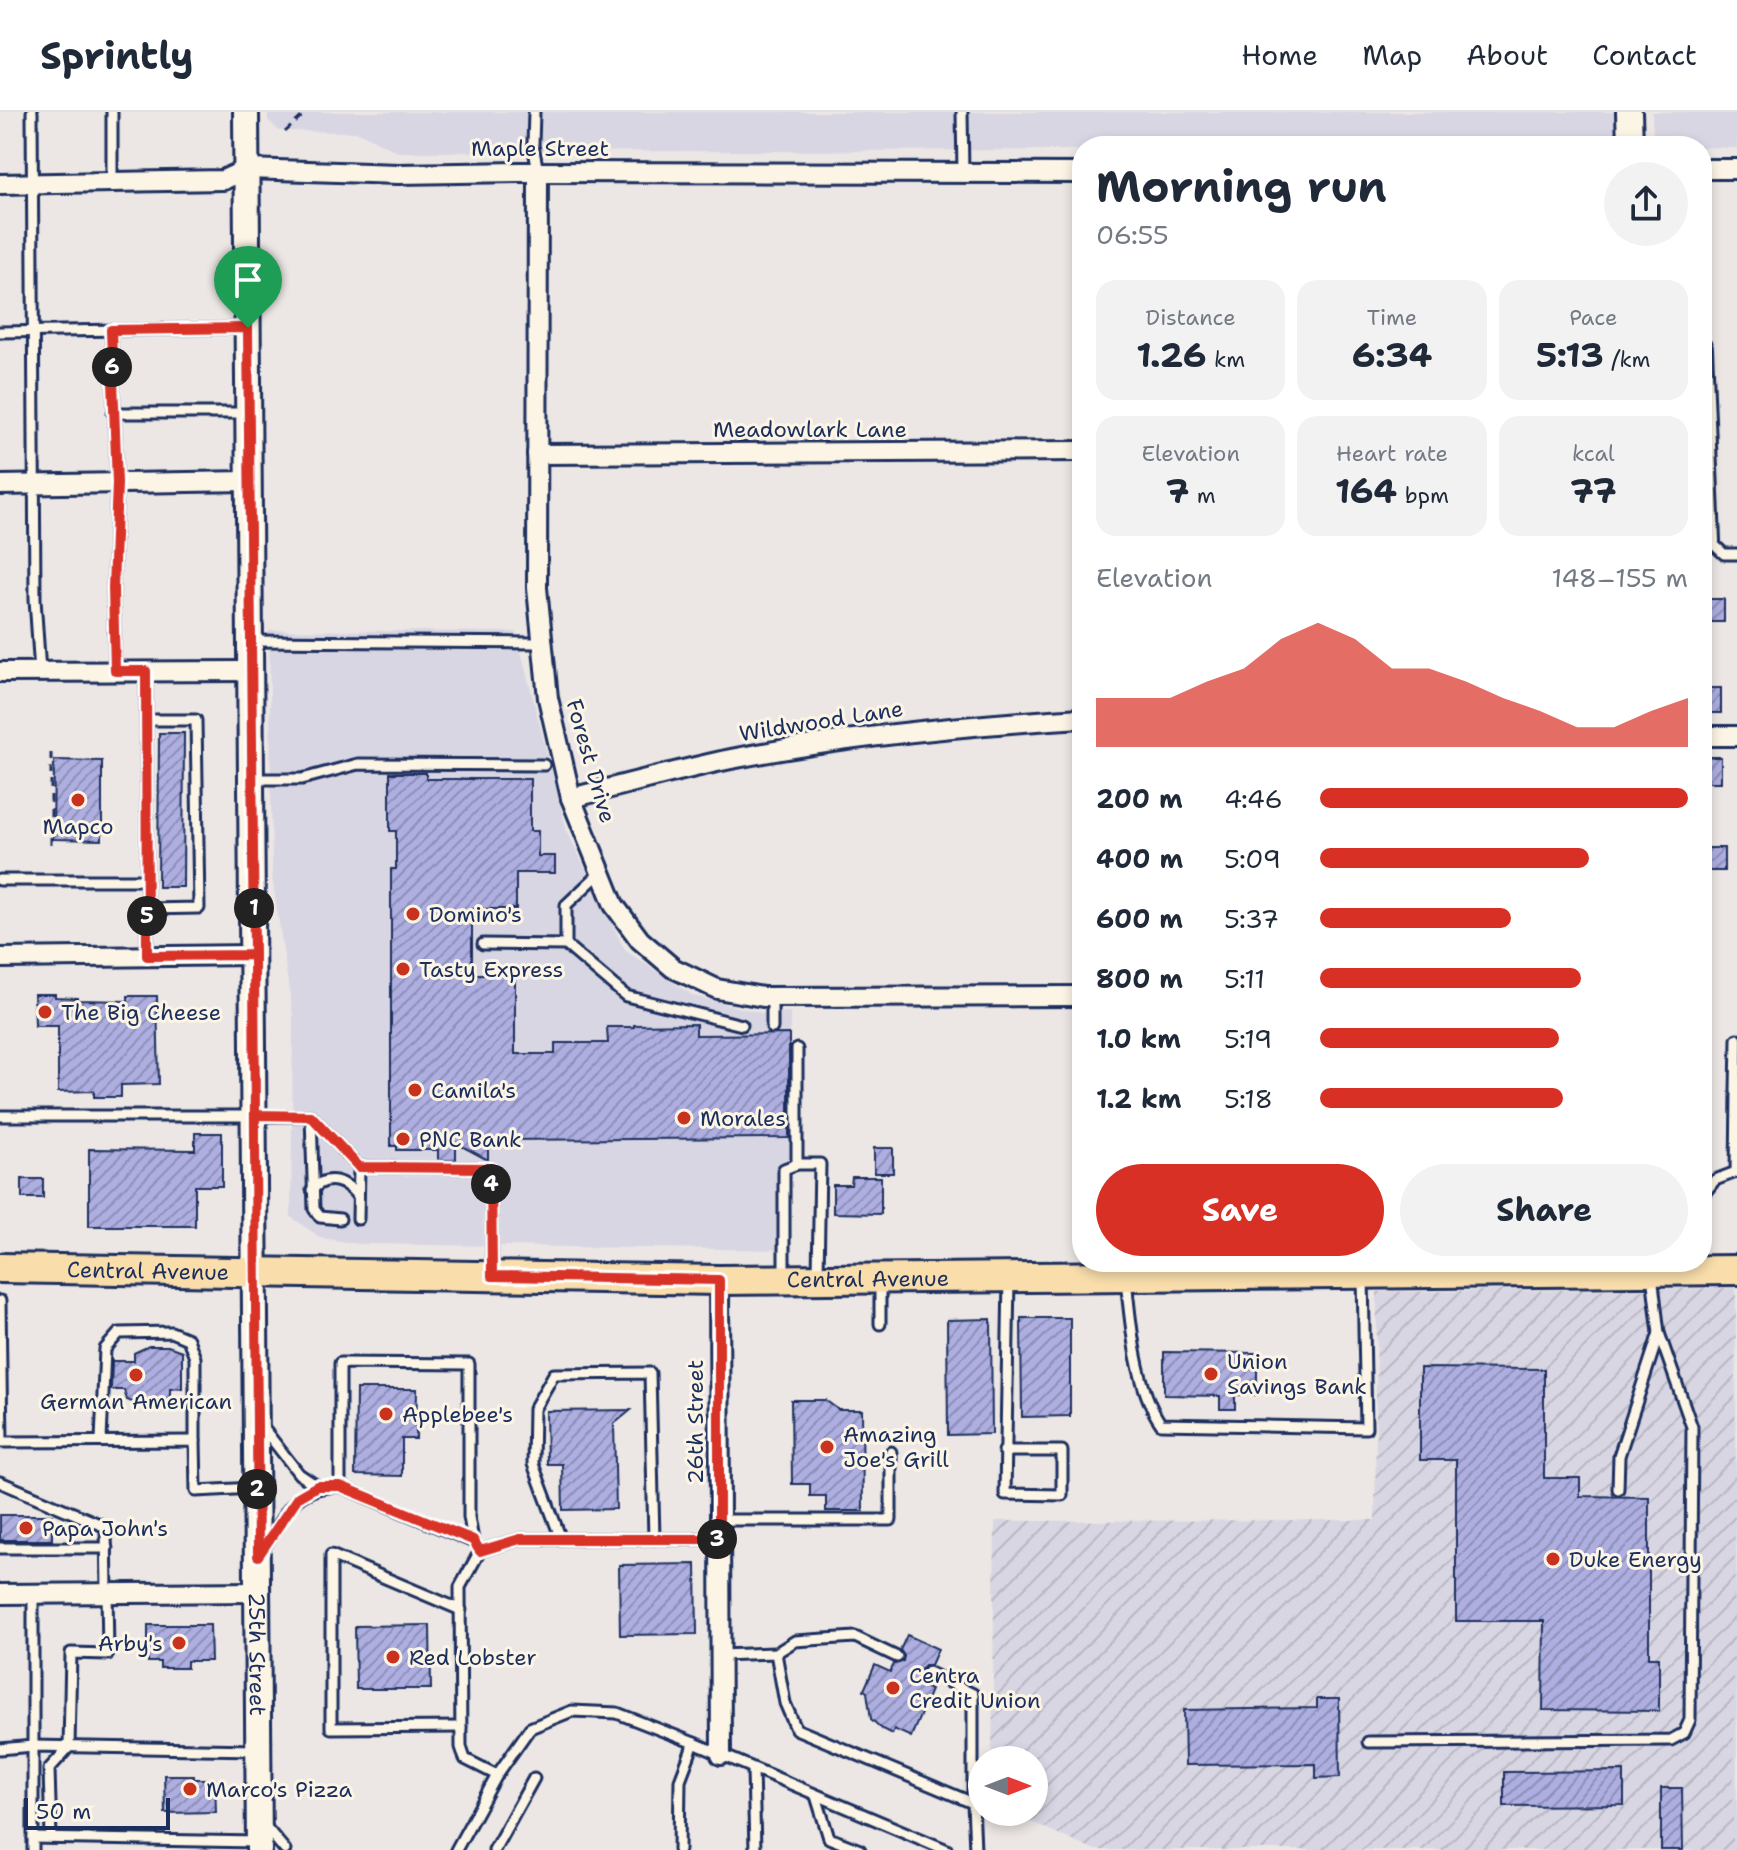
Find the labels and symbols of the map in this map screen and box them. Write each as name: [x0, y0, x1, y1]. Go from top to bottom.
street label: Maple Street: [471, 134, 609, 163]
pin: [214, 246, 282, 328]
pin: 6: [92, 347, 132, 387]
street label: Meadowlark Lane: [713, 415, 907, 444]
street label: Wildwood Lane: [737, 694, 905, 748]
street label: Forest Drive: [560, 696, 622, 826]
marker: Mapco: [69, 791, 87, 809]
place label: Mapco: [42, 812, 114, 841]
pin: 1: [234, 888, 274, 928]
pin: 5: [127, 896, 167, 936]
place label: Domino's: [429, 900, 522, 929]
marker: Domino's: [404, 905, 422, 923]
place label: Tasty Express: [419, 955, 563, 984]
marker: Tasty Express: [394, 960, 412, 978]
place label: The Big Cheese: [61, 998, 221, 1027]
marker: The Big Cheese: [36, 1003, 54, 1021]
place label: Camila's: [431, 1076, 516, 1105]
marker: Camila's: [406, 1081, 424, 1099]
place label: Morales: [700, 1104, 786, 1133]
marker: Morales: [675, 1109, 693, 1127]
place label: PNC Bank: [419, 1125, 522, 1154]
marker: PNC Bank: [394, 1130, 412, 1148]
pin: 4: [471, 1164, 511, 1204]
street label: Central Avenue: [67, 1255, 229, 1286]
street label: Central Avenue: [787, 1263, 949, 1294]
place label: Union Savings Bank: [1227, 1347, 1367, 1401]
street label: 26th Street: [681, 1360, 710, 1484]
marker: Union Savings Bank: [1202, 1365, 1220, 1383]
marker: German American: [127, 1366, 145, 1384]
place label: German American: [40, 1387, 232, 1416]
place label: Applebee's: [402, 1400, 513, 1429]
marker: Applebee's: [377, 1405, 395, 1423]
place label: Amazing Joe's Grill: [843, 1420, 949, 1474]
marker: Amazing Joe's Grill: [818, 1438, 836, 1456]
pin: 2: [237, 1469, 277, 1509]
place label: Papa John's: [42, 1514, 168, 1543]
marker: Papa John's: [17, 1519, 35, 1537]
pin: 3: [697, 1519, 737, 1559]
place label: Duke Energy: [1569, 1545, 1702, 1574]
marker: Duke Energy: [1544, 1550, 1562, 1568]
street label: 25th Street: [243, 1592, 272, 1716]
place label: Arby's: [98, 1629, 163, 1658]
marker: Arby's: [170, 1634, 188, 1652]
place label: Red Lobster: [409, 1643, 537, 1672]
marker: Red Lobster: [384, 1648, 402, 1666]
place label: Centra Credit Union: [909, 1661, 1041, 1715]
marker: Centra Credit Union: [884, 1679, 902, 1697]
north arrow: [968, 1746, 1048, 1826]
place label: Marco's Pizza: [206, 1775, 353, 1804]
marker: Marco's Pizza: [181, 1780, 199, 1798]
scale bar: [24, 1794, 170, 1830]

